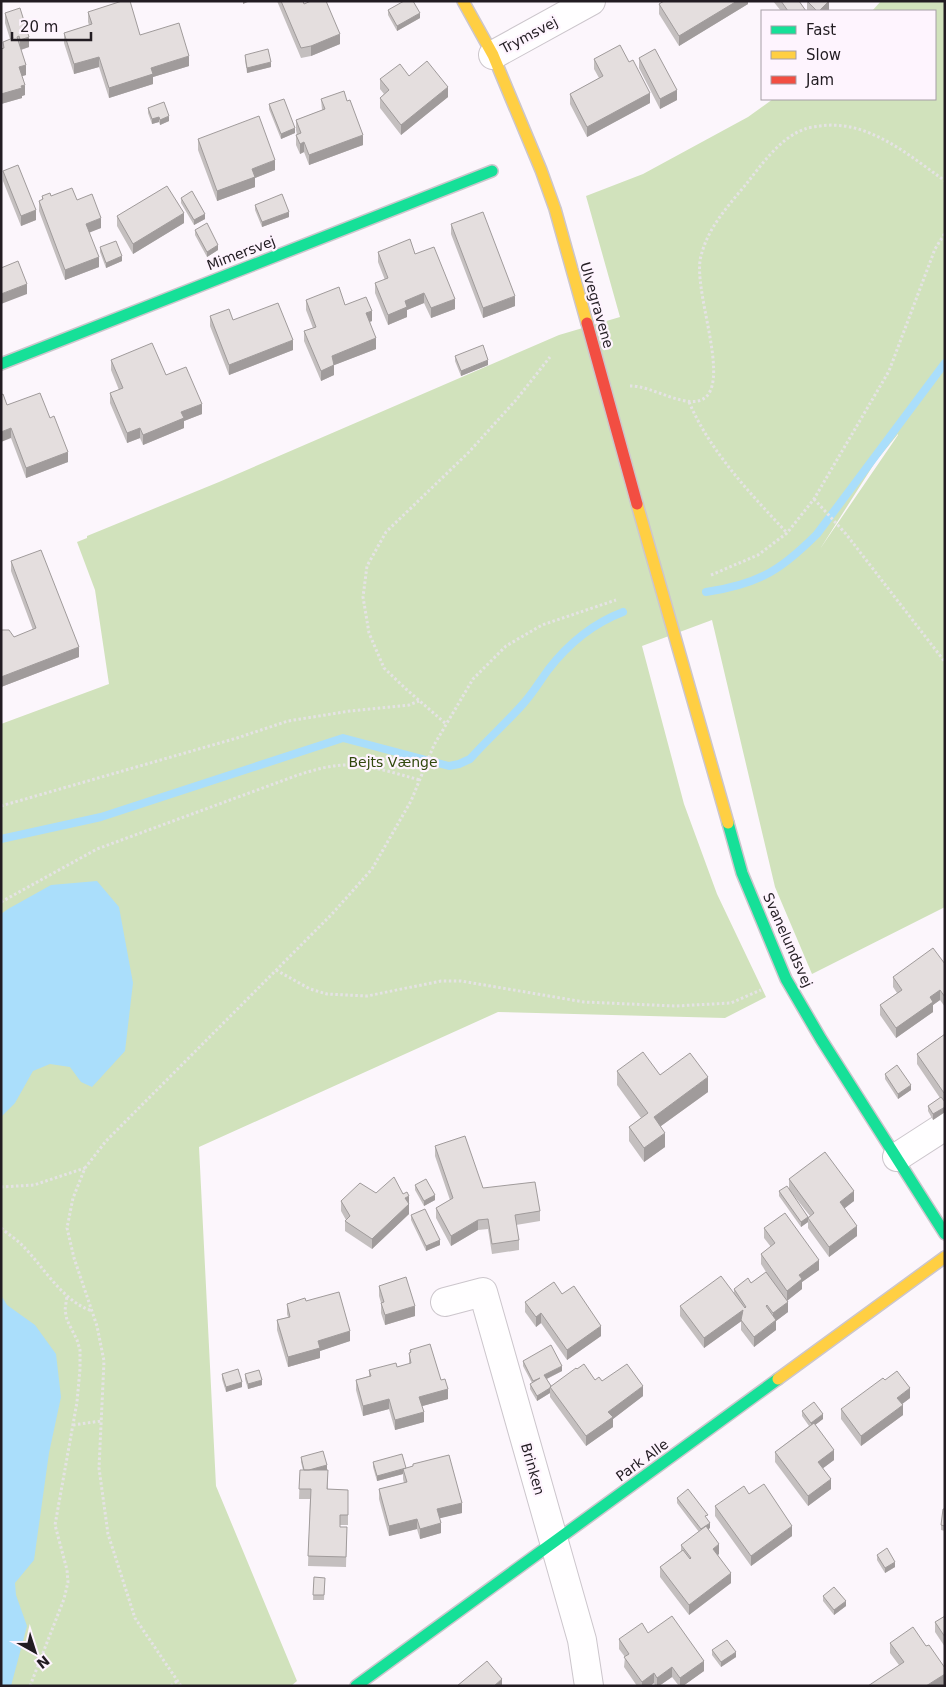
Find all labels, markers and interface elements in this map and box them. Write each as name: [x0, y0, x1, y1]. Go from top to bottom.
scale bar: [12, 10, 91, 42]
legend: [761, 10, 936, 100]
street label: Trymsvej: [497, 13, 560, 57]
text: 20 m: [20, 18, 58, 36]
text: Fast: [806, 21, 836, 39]
text: Slow: [806, 46, 841, 64]
text: Jam: [805, 71, 834, 89]
street label: Mimersvej: [204, 233, 278, 273]
street label: Ulvegravene: [577, 260, 617, 350]
park label: Bejts Vænge: [348, 754, 438, 770]
street label: Svanelundsvej: [760, 890, 816, 990]
street label: Park Alle: [613, 1436, 671, 1484]
street label: Brinken: [518, 1441, 548, 1497]
north arrow: [10, 1627, 60, 1677]
text: N: [34, 1652, 53, 1672]

